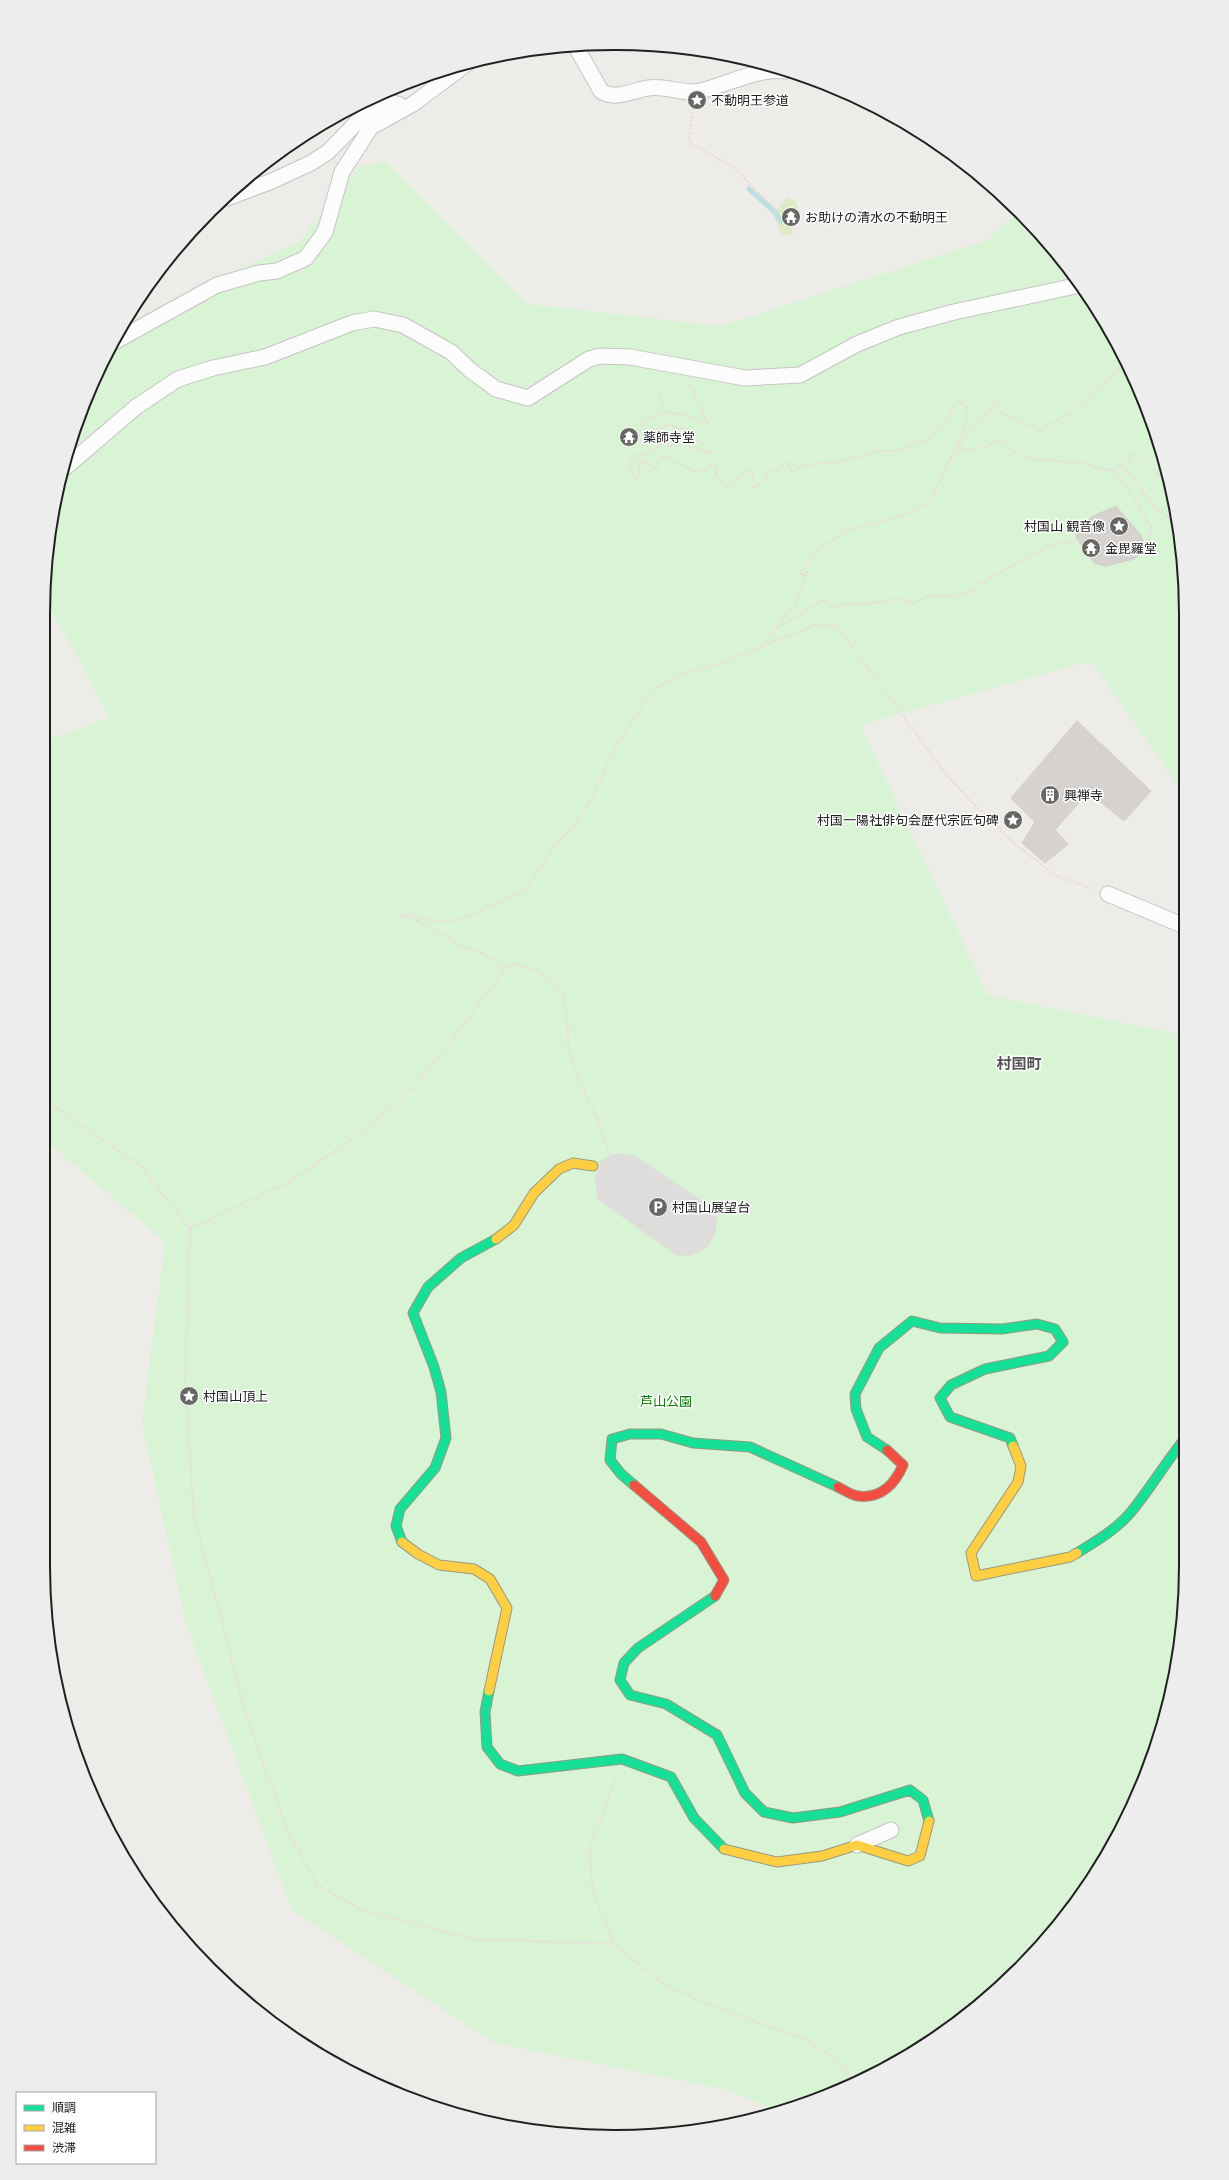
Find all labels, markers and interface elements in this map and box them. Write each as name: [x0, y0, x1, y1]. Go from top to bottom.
place icon: 不動明王参道: [686, 89, 708, 111]
place label: 不動明王参道: [711, 93, 789, 108]
temple icon: お助けの清水の不動明王: [780, 206, 802, 228]
place label: お助けの清水の不動明王: [805, 210, 948, 225]
temple icon: 薬師寺堂: [618, 426, 640, 448]
place label: 薬師寺堂: [643, 430, 695, 445]
place icon: 村国山 観音像: [1108, 515, 1130, 537]
place label: 村国山 観音像: [1024, 519, 1105, 534]
temple icon: 金毘羅堂: [1080, 537, 1102, 559]
place label: 金毘羅堂: [1105, 541, 1157, 556]
building icon: 興禅寺: [1039, 784, 1061, 806]
place label: 興禅寺: [1064, 788, 1103, 803]
place icon: 村国一陽社俳句会歴代宗匠句碑: [1002, 809, 1024, 831]
place label: 村国一陽社俳句会歴代宗匠句碑: [817, 813, 999, 828]
district label: 村国町: [996, 1055, 1042, 1073]
parking icon: 村国山展望台: [647, 1196, 669, 1218]
place label: 村国山展望台: [672, 1200, 750, 1215]
place icon: 村国山頂上: [178, 1385, 200, 1407]
place label: 村国山頂上: [203, 1389, 268, 1404]
park label: 芦山公園: [640, 1394, 692, 1409]
legend: [16, 2092, 156, 2164]
text: 順調: [52, 2101, 76, 2115]
text: 混雑: [52, 2121, 76, 2135]
text: 渋滞: [52, 2141, 76, 2155]

